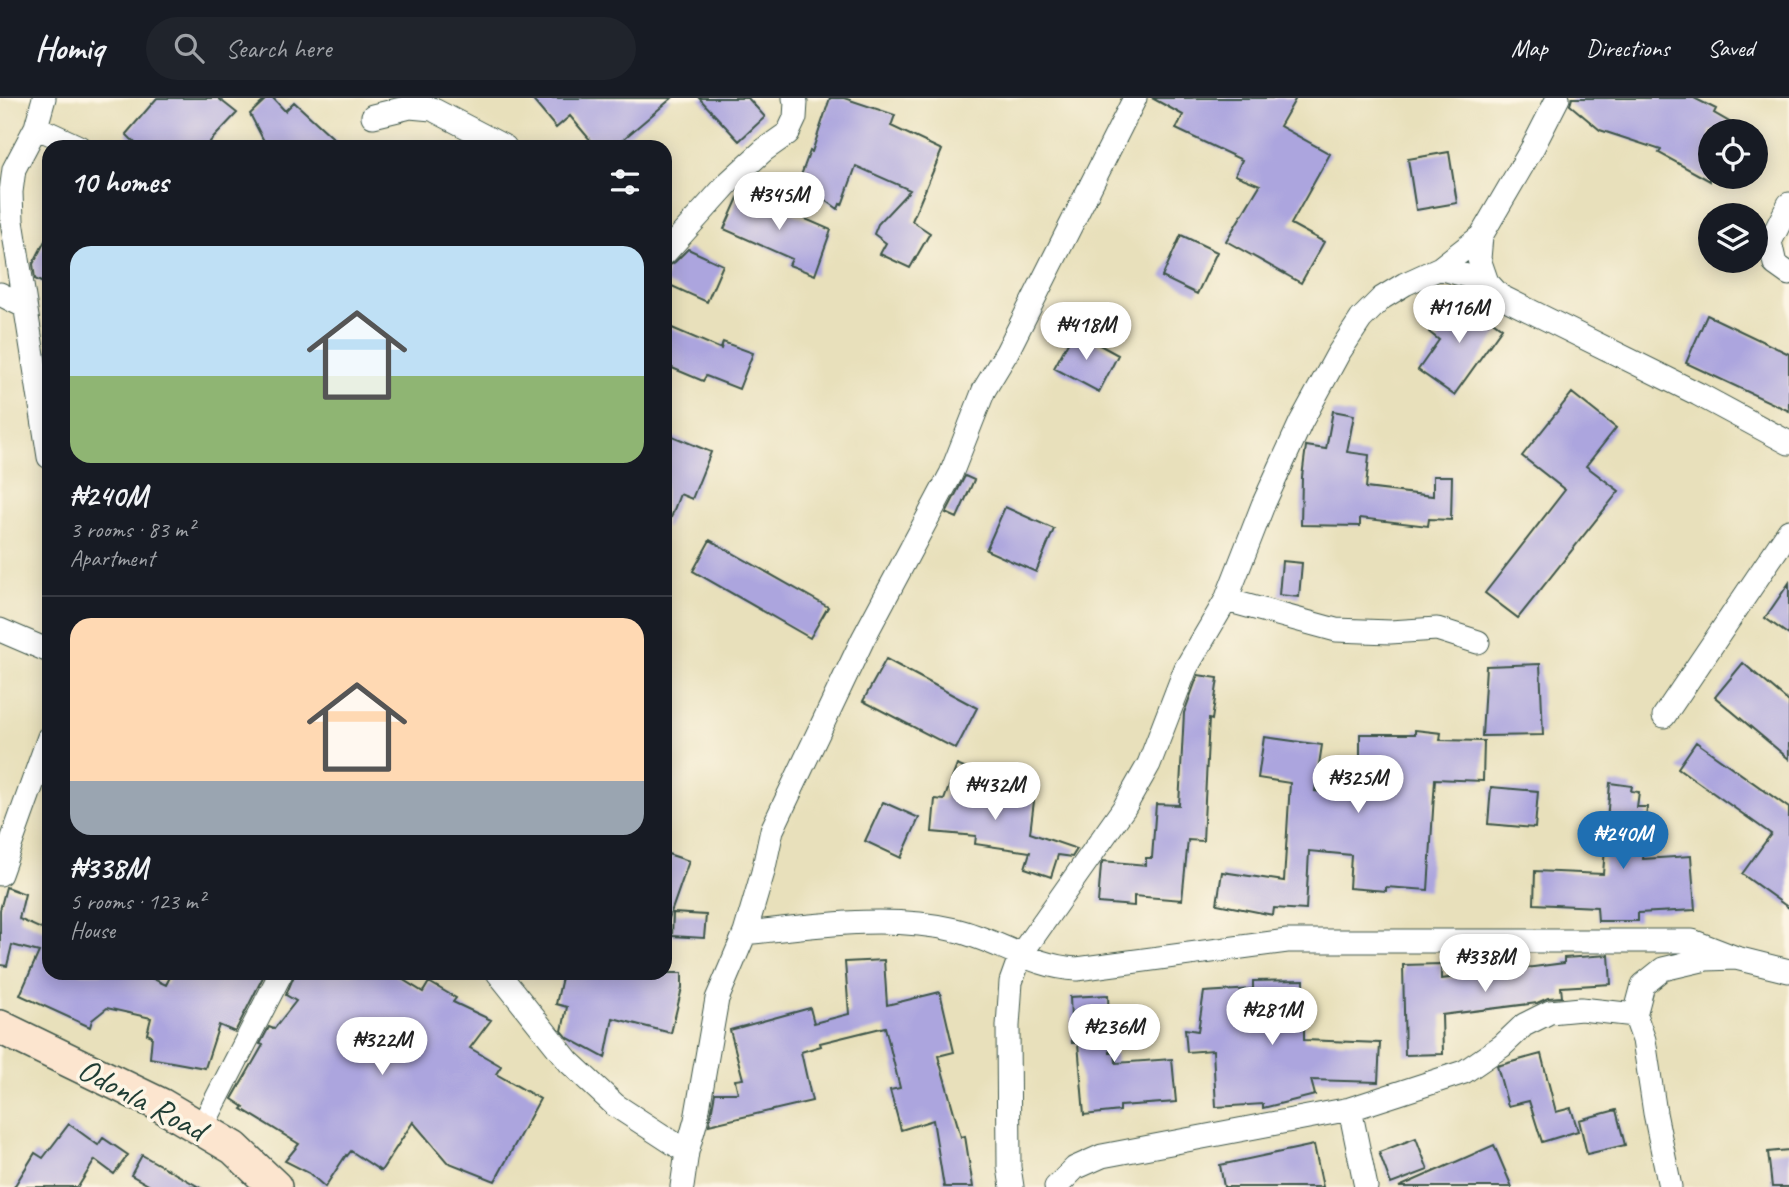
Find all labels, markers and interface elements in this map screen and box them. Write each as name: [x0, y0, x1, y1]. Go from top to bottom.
search box: [146, 17, 636, 80]
text: Homiq: [35, 27, 104, 69]
icon: search: [170, 29, 208, 67]
text: Search here: [226, 32, 331, 65]
text: Map: [1511, 33, 1548, 63]
text: Directions: [1586, 33, 1669, 63]
text: Saved: [1707, 33, 1754, 63]
map controls: [1698, 119, 1768, 273]
button: locate: [1698, 119, 1768, 189]
text: 10 homes: [70, 163, 168, 201]
icon: filters: [606, 163, 644, 201]
pin: ₦345M: [730, 172, 828, 232]
text: ₦345M: [750, 180, 808, 209]
button: layers: [1698, 203, 1768, 273]
pin: ₦116M: [1410, 286, 1508, 345]
icon: home: [294, 292, 420, 418]
text: ₦116M: [1429, 293, 1489, 322]
pin: ₦418M: [1037, 302, 1135, 362]
text: ₦418M: [1056, 310, 1116, 339]
text: ₦240M: [70, 477, 147, 515]
text: 3 rooms · 83 m²: [70, 515, 194, 544]
text: Apartment: [70, 544, 155, 573]
icon: home: [294, 664, 420, 790]
pin: ₦325M: [1309, 756, 1407, 815]
pin: ₦432M: [946, 762, 1044, 822]
text: ₦325M: [1329, 763, 1387, 792]
text: ₦432M: [965, 770, 1025, 799]
pin: ₦240M: [1574, 812, 1672, 871]
text: ₦240M: [1593, 819, 1653, 848]
text: ₦338M: [70, 849, 147, 887]
text: 5 rooms · 123 m²: [70, 887, 205, 916]
text: House: [70, 916, 115, 945]
pin: ₦338M: [1436, 934, 1534, 994]
text: ₦338M: [1455, 942, 1515, 971]
pin: ₦281M: [1223, 988, 1321, 1047]
text: ₦281M: [1242, 995, 1302, 1024]
pin: ₦236M: [1065, 1004, 1163, 1064]
text: ₦236M: [1084, 1012, 1144, 1041]
pin: ₦322M: [333, 1018, 431, 1077]
text: ₦322M: [352, 1025, 412, 1054]
street label: Odonla Road: [71, 1048, 218, 1153]

